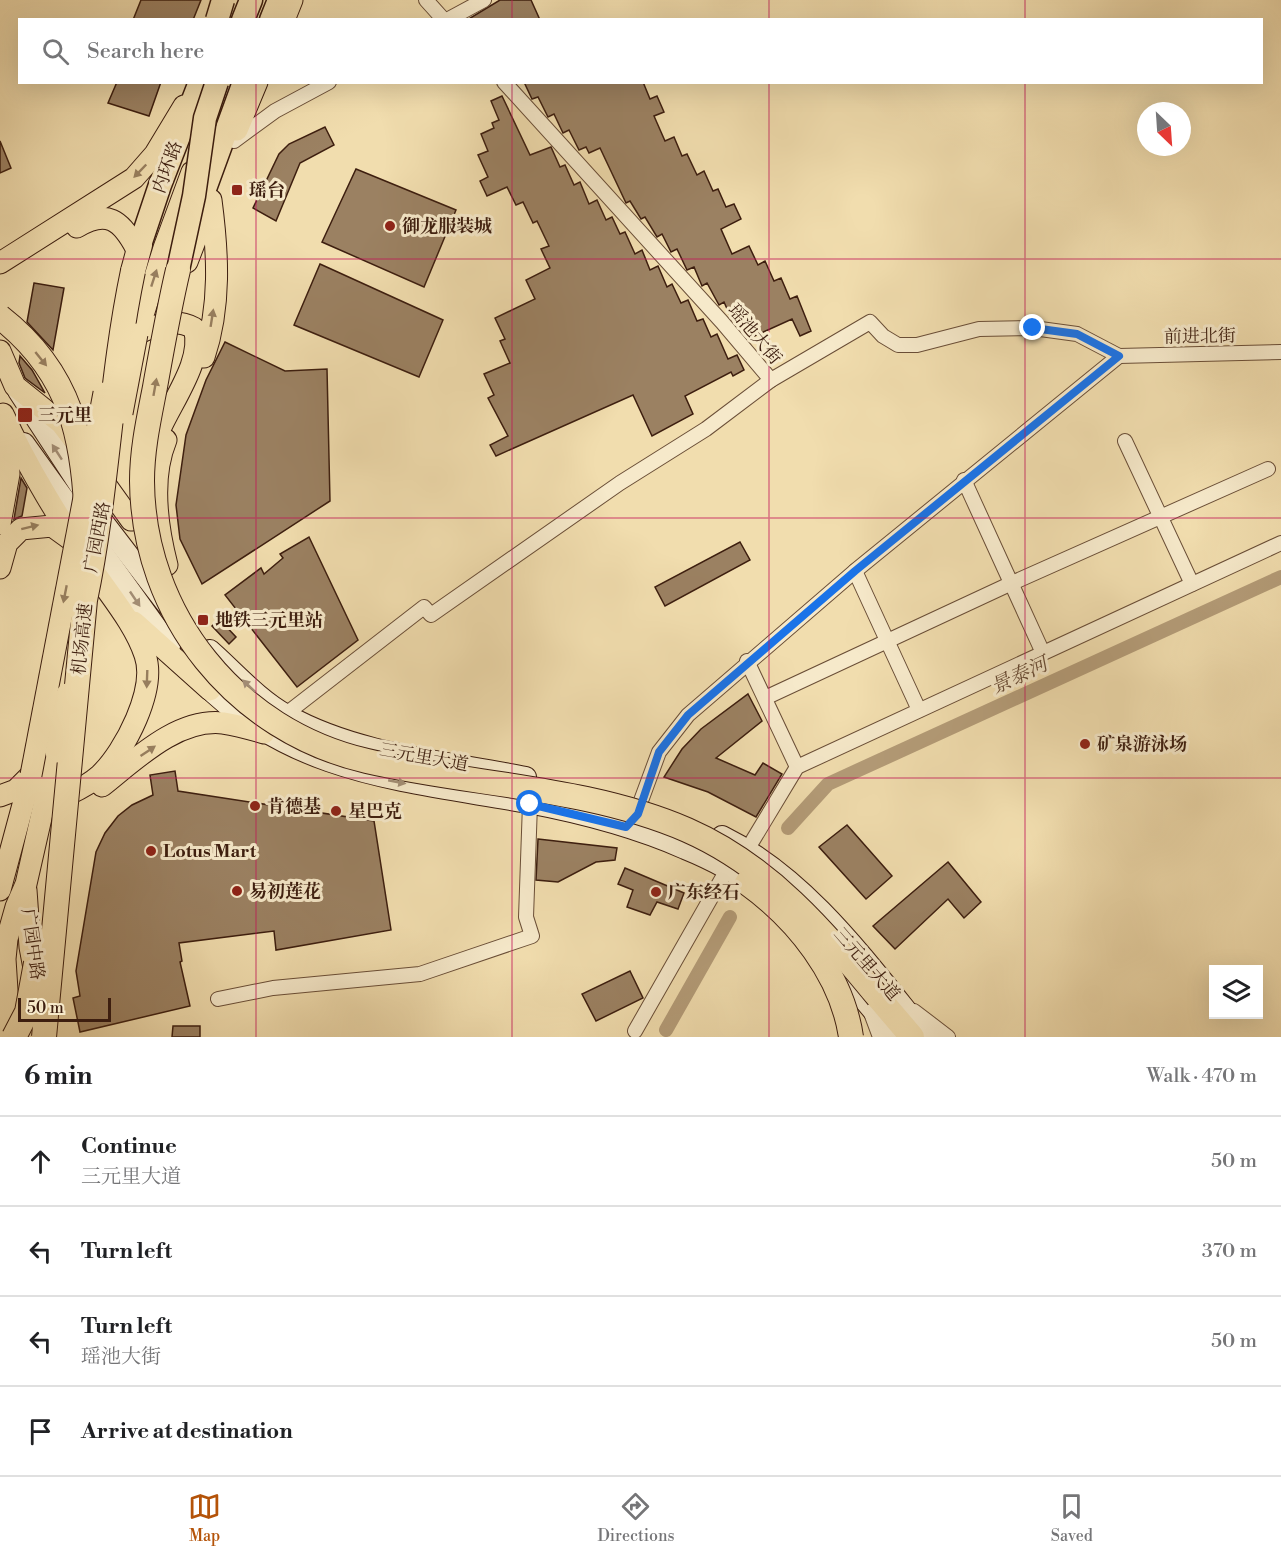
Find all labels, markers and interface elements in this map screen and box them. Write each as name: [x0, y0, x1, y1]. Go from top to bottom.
search box: [18, 18, 1263, 84]
icon: search: [39, 35, 72, 68]
text: Search here: [87, 38, 204, 65]
north arrow: [1137, 102, 1191, 156]
street label: 内环路: [147, 138, 188, 196]
one-way arrow: [134, 163, 147, 178]
place label: 瑶台: [249, 179, 285, 202]
marker: 瑶台: [230, 183, 244, 197]
place label: 御龙服装城: [402, 215, 492, 238]
marker: 御龙服装城: [383, 219, 397, 233]
one-way arrow: [150, 269, 159, 287]
street label: 瑶池大街: [723, 299, 787, 369]
one-way arrow: [208, 308, 217, 327]
route end: [1019, 314, 1045, 340]
street label: 前进北街: [1164, 324, 1236, 349]
one-way arrow: [35, 351, 47, 366]
one-way arrow: [151, 378, 160, 397]
place label: 三元里: [38, 404, 92, 427]
marker: 三元里: [16, 406, 34, 424]
one-way arrow: [52, 444, 63, 460]
street label: 广园西路: [79, 500, 116, 575]
one-way arrow: [21, 522, 39, 532]
one-way arrow: [60, 585, 69, 604]
one-way arrow: [129, 590, 140, 607]
street label: 机场高速: [67, 602, 98, 676]
place label: 地铁三元里站: [215, 609, 323, 632]
marker: 地铁三元里站: [196, 613, 210, 627]
water label: 景泰河: [987, 651, 1055, 700]
one-way arrow: [142, 670, 151, 689]
one-way arrow: [242, 679, 256, 693]
place label: 矿泉游泳场: [1097, 733, 1187, 756]
marker: 矿泉游泳场: [1078, 737, 1092, 751]
street label: 三元里大道: [378, 738, 470, 777]
one-way arrow: [140, 746, 156, 757]
one-way arrow: [388, 778, 407, 787]
route start: [516, 790, 542, 816]
place label: 肯德基: [267, 795, 321, 818]
marker: 肯德基: [248, 799, 262, 813]
place label: 星巴克: [348, 800, 402, 823]
marker: 星巴克: [329, 804, 343, 818]
place label: Lotus Mart: [163, 840, 257, 863]
marker: Lotus Mart: [144, 844, 158, 858]
place label: 易初莲花: [249, 880, 321, 903]
place label: 广东经石: [668, 881, 740, 904]
marker: 易初莲花: [230, 884, 244, 898]
marker: 广东经石: [649, 885, 663, 899]
street label: 广园中路: [16, 907, 49, 981]
street label: 三元里大道: [828, 923, 905, 1006]
map controls: [1209, 965, 1263, 1019]
button: layers: [1209, 965, 1263, 1019]
scale bar: [18, 995, 111, 1022]
text: 50 m: [27, 998, 64, 1018]
text: 6 min: [24, 1060, 92, 1092]
text: Walk · 470 m: [1147, 1064, 1257, 1089]
text: Continue: [81, 1133, 177, 1160]
icon: ahead: [24, 1145, 57, 1178]
text: 50 m: [1211, 1149, 1257, 1174]
text: 三元里大道: [81, 1165, 181, 1190]
icon: left: [24, 1235, 57, 1268]
text: Turn left: [81, 1238, 172, 1265]
text: 370 m: [1202, 1239, 1257, 1264]
text: Turn left: [81, 1313, 172, 1340]
icon: left: [24, 1325, 57, 1358]
text: 50 m: [1211, 1329, 1257, 1354]
text: 瑶池大街: [81, 1345, 161, 1370]
icon: arrive: [24, 1415, 57, 1448]
text: Arrive at destination: [81, 1418, 293, 1445]
tab: Map: [188, 1490, 221, 1546]
tab: Directions: [597, 1490, 675, 1546]
tab: Saved: [1051, 1490, 1093, 1546]

